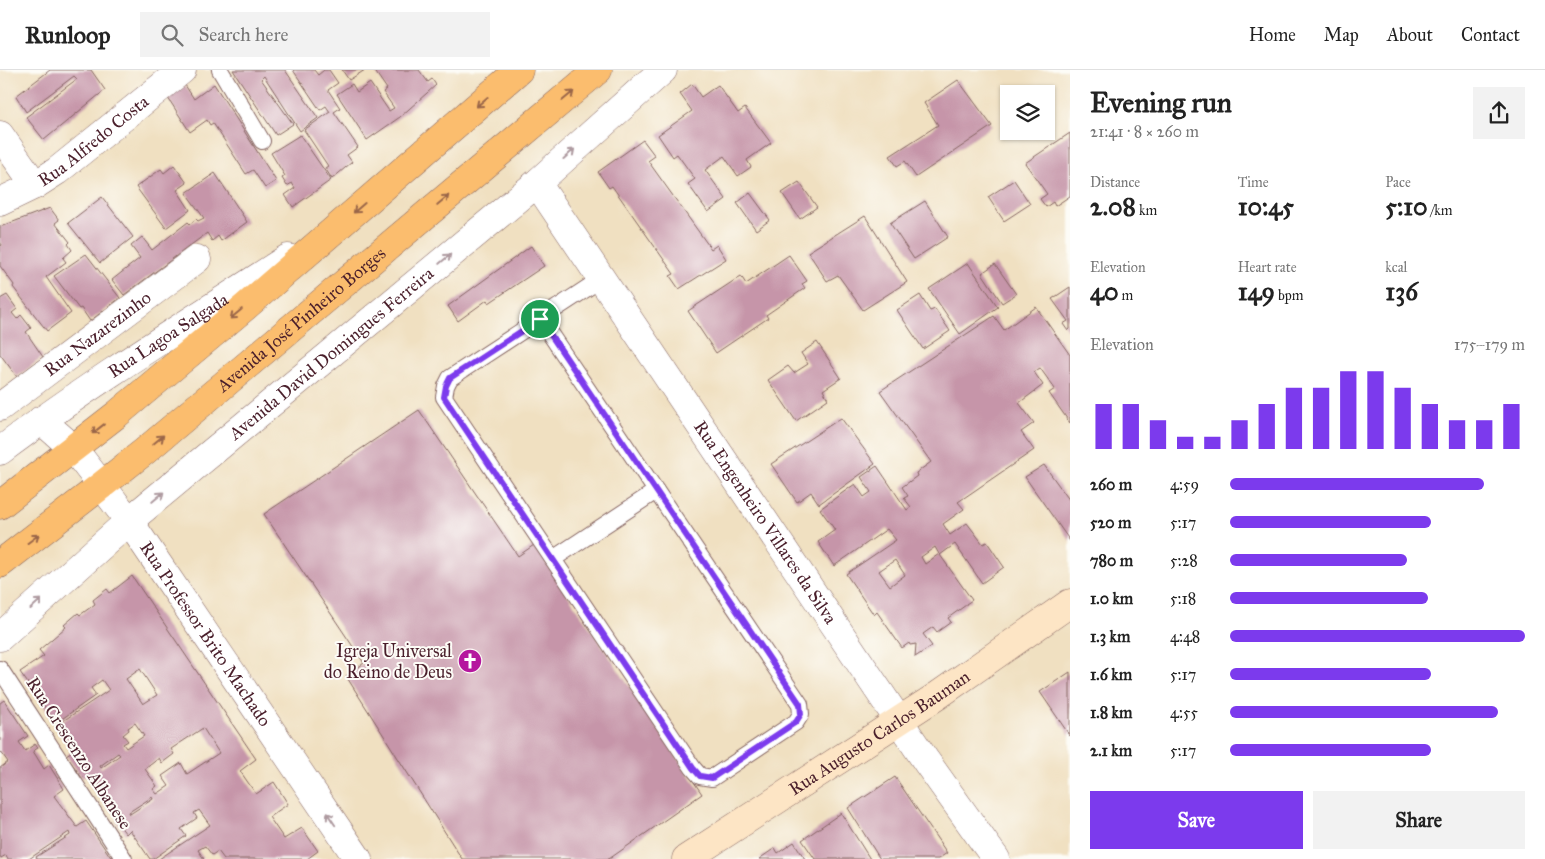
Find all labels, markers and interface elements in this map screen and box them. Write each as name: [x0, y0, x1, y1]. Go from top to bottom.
search box: [140, 12, 490, 57]
text: Runloop: [25, 20, 110, 50]
icon: search: [158, 21, 186, 49]
text: Search here: [198, 23, 288, 46]
text: Home: [1249, 24, 1296, 46]
text: Map: [1324, 24, 1359, 46]
text: About: [1387, 24, 1433, 46]
text: Contact: [1461, 24, 1520, 46]
map controls: [1000, 85, 1055, 140]
button: layers: [1000, 85, 1055, 140]
text: Evening run: [1090, 85, 1232, 120]
button: share: [1473, 87, 1525, 139]
street label: Rua Alfredo Costa: [34, 90, 153, 191]
one-way arrow: [561, 90, 574, 101]
one-way arrow: [476, 96, 489, 108]
text: 21:41 · 8 × 260 m: [1090, 122, 1199, 141]
one-way arrow: [563, 148, 576, 160]
text: Distance: [1090, 174, 1140, 191]
text: Time: [1238, 174, 1269, 191]
text: Pace: [1385, 174, 1411, 191]
text: 2.08: [1090, 191, 1136, 222]
text: 10:45: [1238, 191, 1294, 222]
text: 5:10: [1385, 191, 1428, 222]
one-way arrow: [437, 195, 450, 206]
one-way arrow: [353, 202, 366, 214]
text: km: [1136, 202, 1157, 219]
text: /km: [1428, 202, 1453, 219]
street label: Avenida José Pinheiro Borges: [211, 242, 390, 398]
one-way arrow: [438, 254, 451, 265]
text: Elevation: [1090, 259, 1146, 276]
text: Heart rate: [1238, 259, 1297, 276]
text: kcal: [1385, 259, 1407, 276]
street label: Avenida David Domingues Ferreira: [224, 262, 438, 445]
text: 40: [1090, 276, 1118, 307]
text: 149: [1238, 276, 1275, 307]
text: 136: [1385, 276, 1418, 307]
street label: Rua Nazarezinho: [40, 286, 155, 381]
text: m: [1118, 287, 1133, 304]
text: bpm: [1275, 287, 1303, 304]
street label: Rua Lagoa Salgada: [104, 288, 233, 383]
pin: [519, 298, 561, 340]
icon: arrive: [526, 305, 554, 333]
one-way arrow: [230, 308, 243, 320]
text: Elevation: [1090, 335, 1154, 354]
text: 175–179 m: [1454, 335, 1525, 354]
street label: Rua Engenheiro Villares da Silva: [689, 416, 842, 628]
one-way arrow: [92, 423, 105, 434]
one-way arrow: [151, 434, 164, 445]
text: 260 m: [1090, 475, 1132, 494]
text: 4:59: [1170, 475, 1199, 494]
one-way arrow: [151, 491, 164, 502]
text: 520 m: [1090, 513, 1132, 532]
text: 5:17: [1170, 513, 1196, 532]
one-way arrow: [26, 534, 40, 544]
street label: Rua Professor Brito Machado: [135, 537, 276, 731]
text: 780 m: [1090, 551, 1133, 570]
text: 5:28: [1170, 551, 1198, 570]
text: 1.0 km: [1090, 589, 1133, 608]
text: 5:18: [1170, 589, 1196, 608]
one-way arrow: [30, 598, 43, 610]
text: 1.3 km: [1090, 627, 1130, 646]
text: 4:48: [1170, 627, 1200, 646]
place label: Igreja Universal do Reino de Deus: [324, 640, 452, 683]
church icon: Igreja Universal do Reino de Deus: [457, 648, 483, 674]
street label: Rua Augusto Carlos Bauman: [785, 665, 974, 800]
text: 1.6 km: [1090, 665, 1132, 684]
text: 5:17: [1170, 665, 1196, 684]
street label: Rua Crescenzo Albanese: [21, 673, 137, 833]
text: 1.8 km: [1090, 703, 1132, 722]
text: 4:55: [1170, 703, 1198, 722]
text: 2.1 km: [1090, 741, 1132, 760]
text: 5:17: [1170, 741, 1196, 760]
button: Save: [1090, 791, 1303, 849]
button: Share: [1313, 791, 1525, 849]
one-way arrow: [326, 812, 336, 826]

